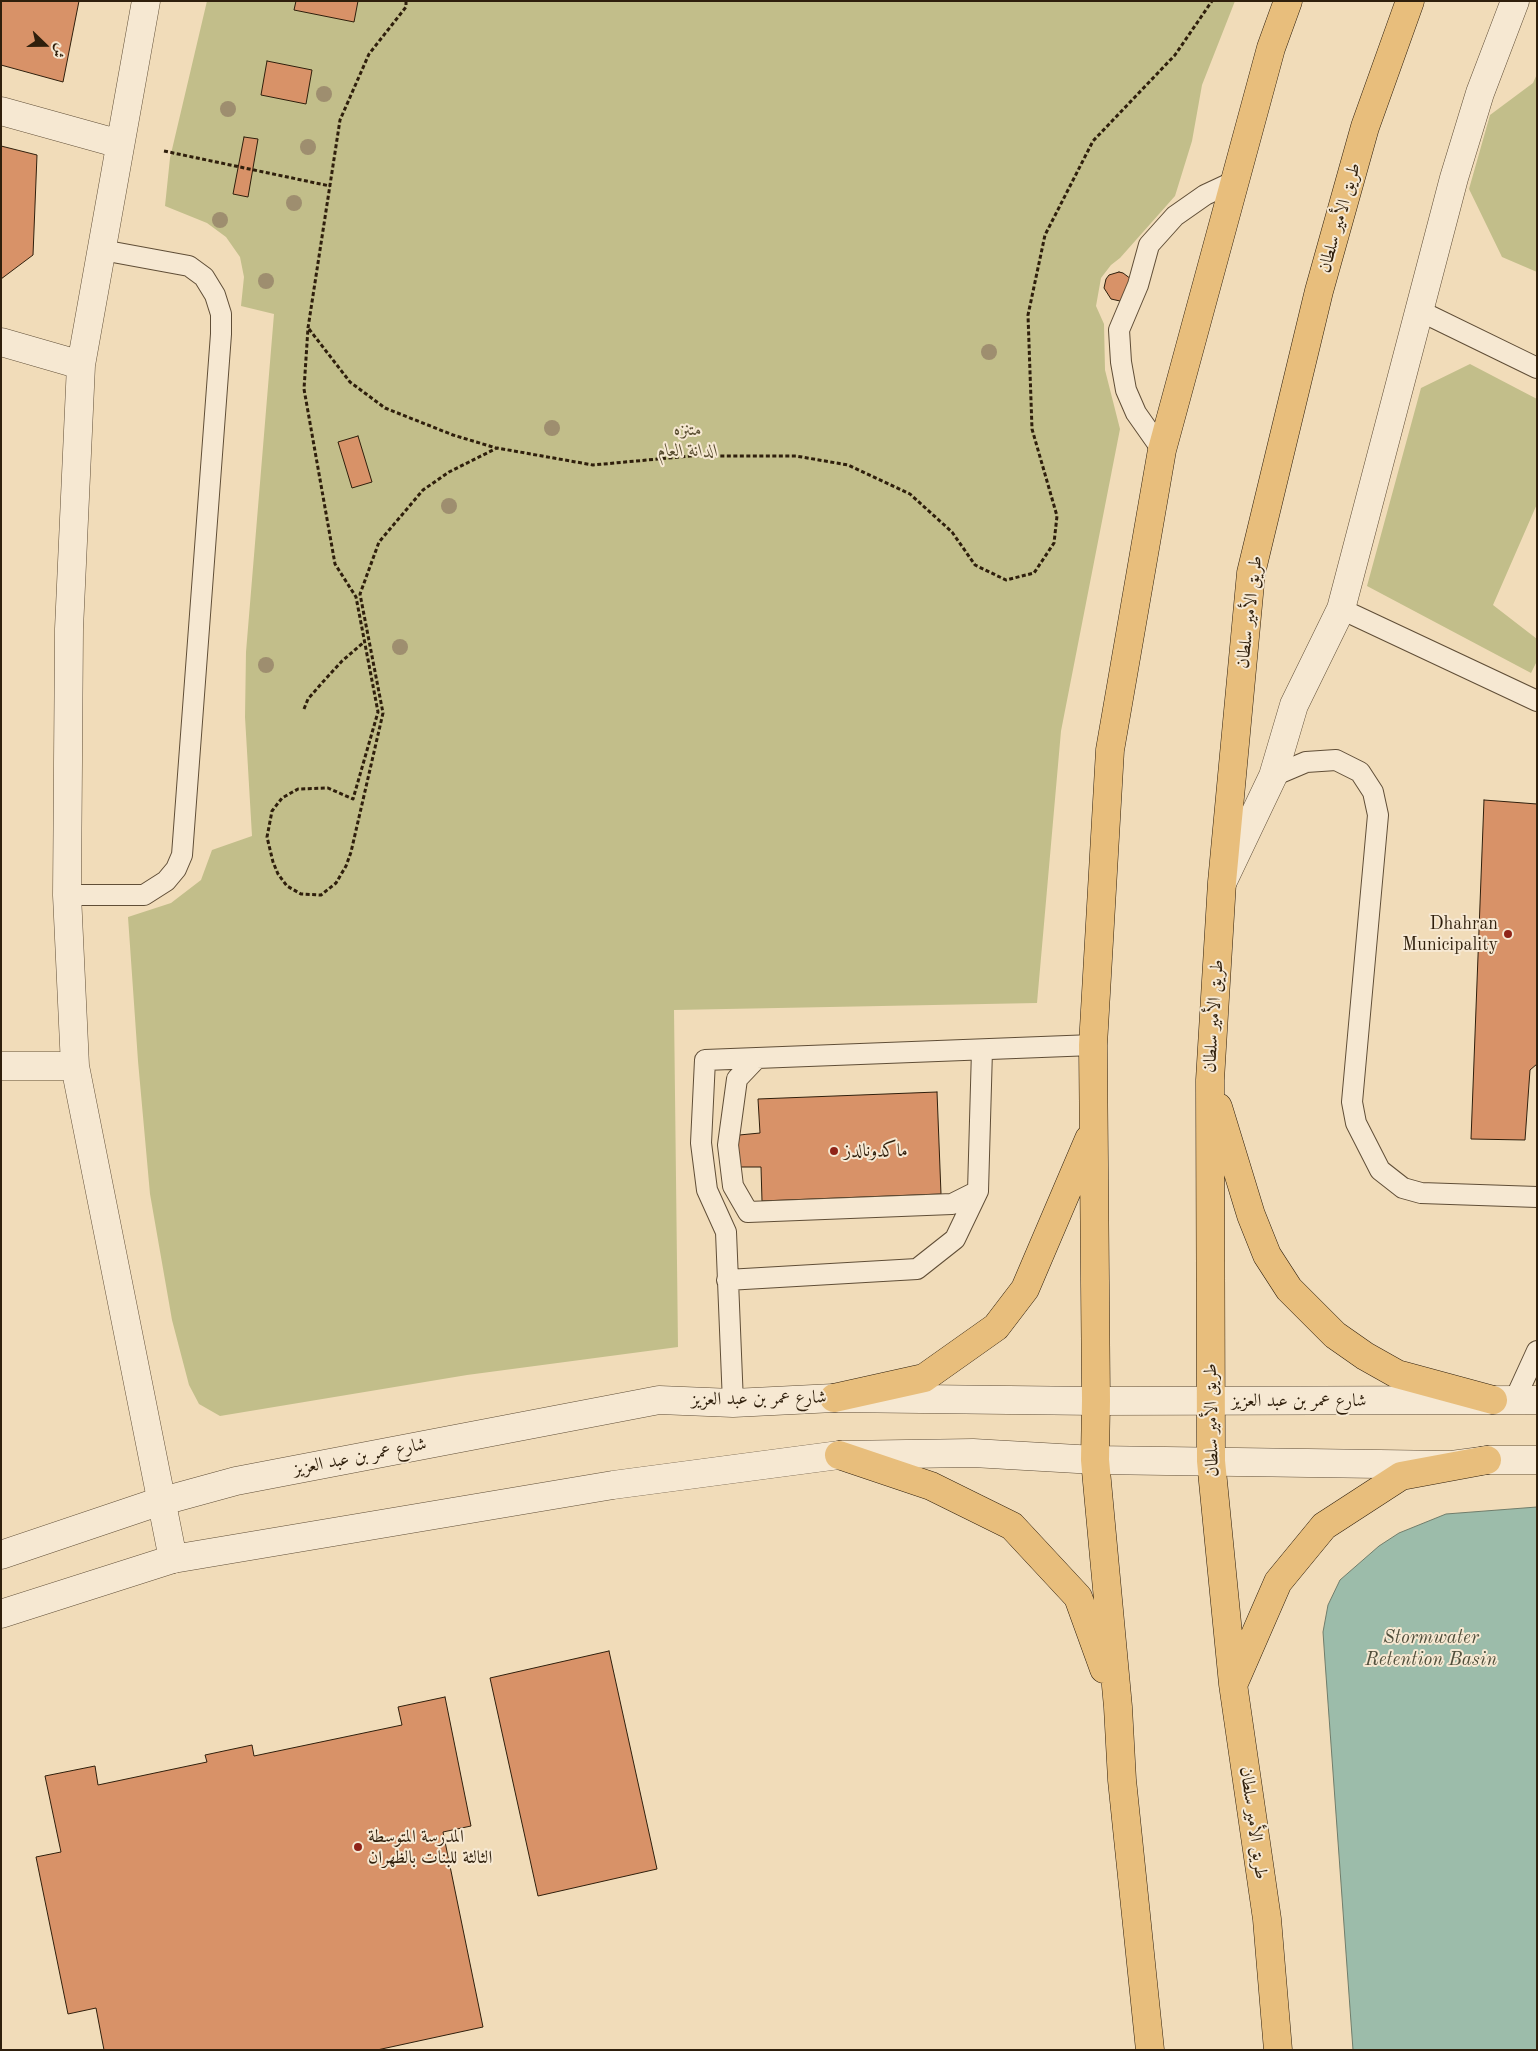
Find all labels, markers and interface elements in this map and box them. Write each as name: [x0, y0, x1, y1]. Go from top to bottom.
north arrow: [20, 20, 70, 70]
text: ش: [50, 42, 68, 60]
street label: طريق الأمير سلطان: [1314, 160, 1366, 276]
park label: متنزه الدانة العام: [658, 419, 718, 462]
street label: طريق الأمير سلطان: [1232, 554, 1268, 670]
place label: Dhahran Municipality: [1402, 913, 1498, 956]
marker: Dhahran Municipality: [1502, 928, 1514, 940]
street label: طريق الأمير سلطان: [1199, 959, 1229, 1073]
place label: ماكدونالدز: [844, 1140, 908, 1162]
marker: ماكدونالدز: [828, 1145, 840, 1157]
street label: طريق الأمير سلطان: [1200, 1363, 1224, 1477]
street label: شارع عمر بن عبد العزيز: [691, 1387, 827, 1411]
street label: شارع عمر بن عبد العزيز: [1231, 1390, 1367, 1412]
street label: شارع عمر بن عبد العزيز: [292, 1434, 428, 1480]
water label: Stormwater Retention Basin: [1365, 1627, 1497, 1671]
street label: طريق الأمير سلطان: [1234, 1765, 1272, 1881]
place label: المدرسة المتوسطة الثالثة للبنات بالظهران: [368, 1826, 492, 1868]
marker: المدرسة المتوسطة الثالثة للبنات بالظهران: [352, 1841, 364, 1853]

